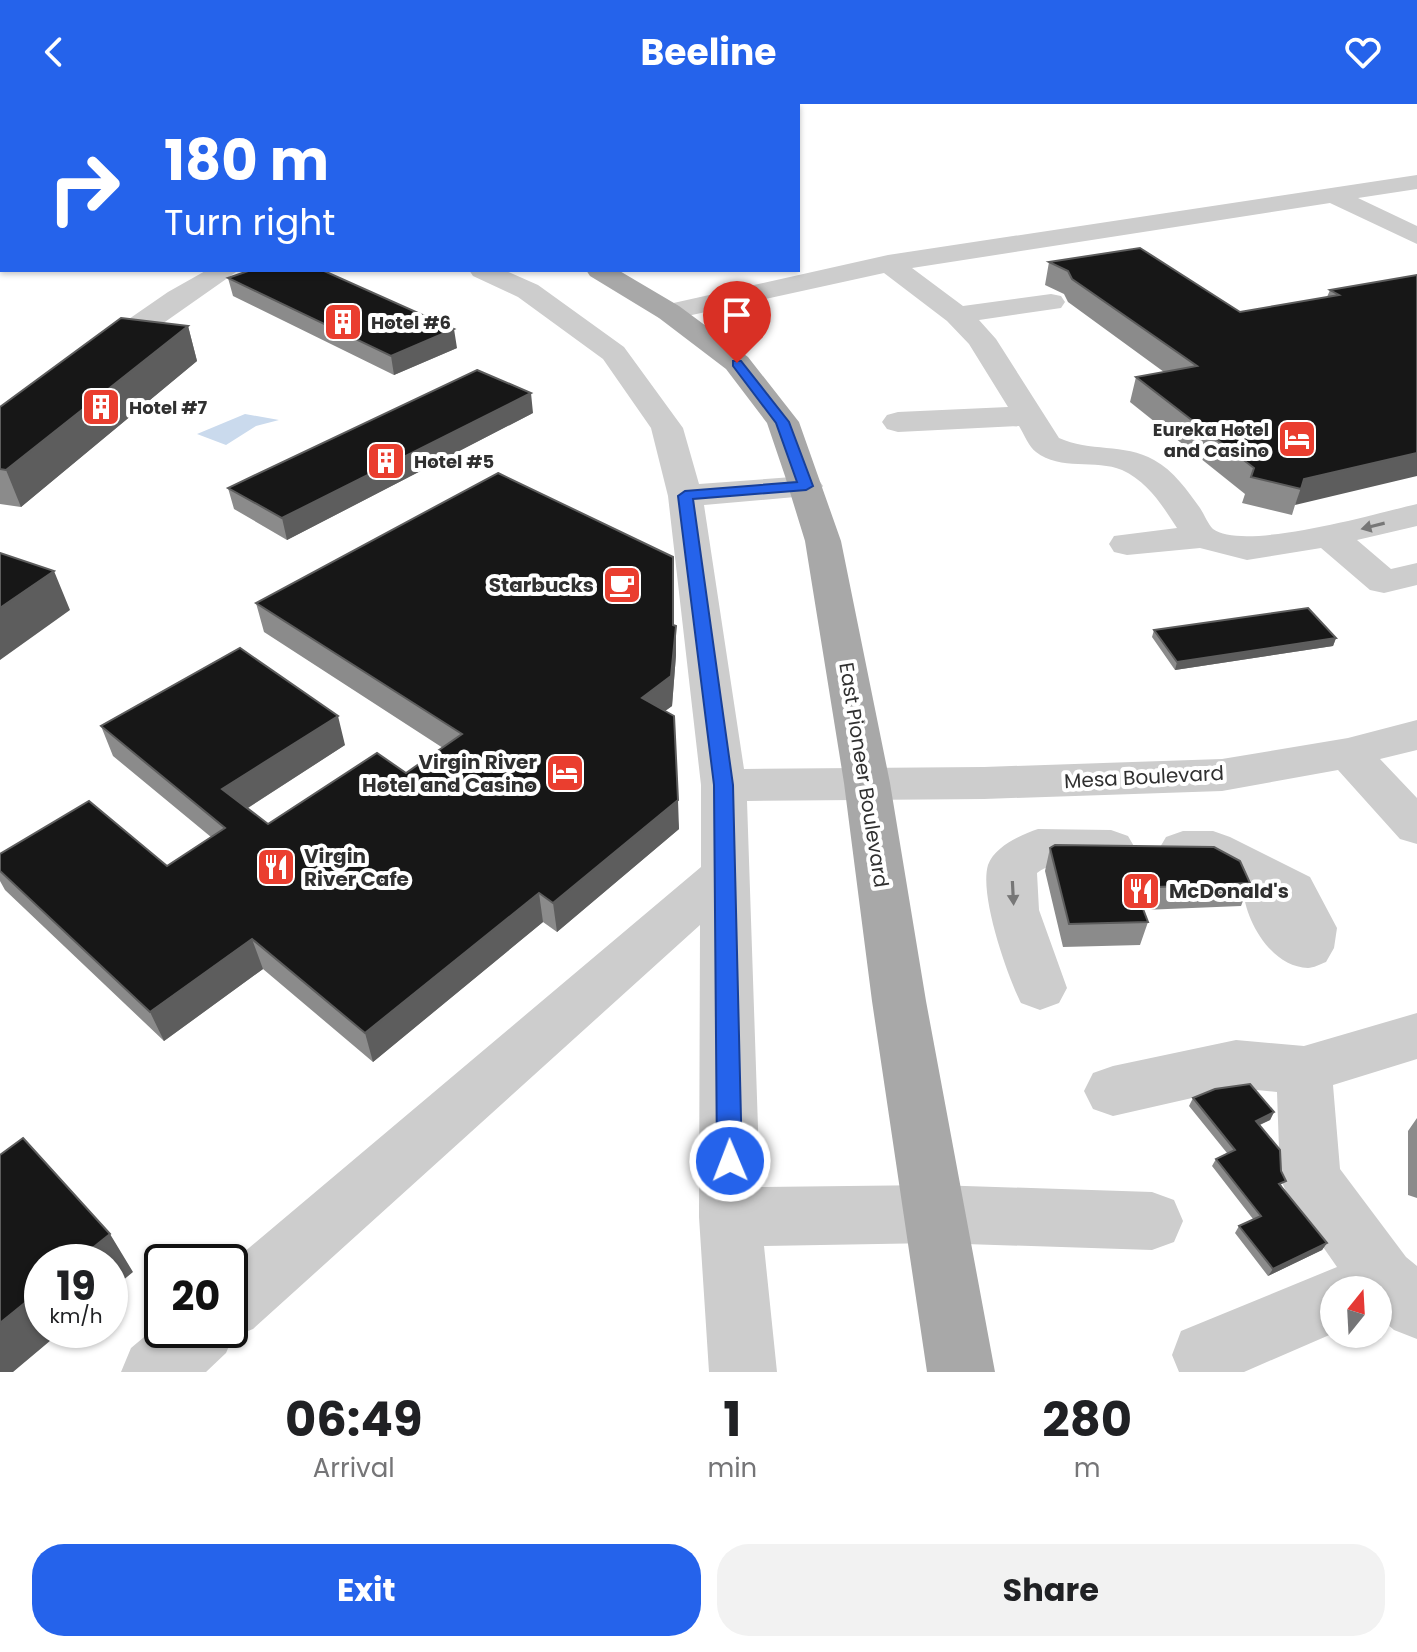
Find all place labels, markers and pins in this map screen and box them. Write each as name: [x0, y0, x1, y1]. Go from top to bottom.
pin: [703, 281, 771, 363]
building icon: Hotel #6: [322, 301, 364, 343]
place label: Hotel #6: [371, 310, 451, 335]
building icon: Hotel #7: [80, 386, 122, 428]
place label: Hotel #7: [129, 395, 207, 420]
place label: Eureka Hotel and Casino: [1153, 417, 1269, 463]
hotel icon: Eureka Hotel and Casino: [1276, 418, 1318, 460]
building icon: Hotel #5: [365, 440, 407, 482]
place label: Hotel #5: [414, 449, 494, 474]
cafe icon: Starbucks: [601, 564, 643, 606]
place label: Starbucks: [489, 571, 594, 599]
place label: Virgin River Hotel and Casino: [362, 748, 537, 799]
hotel icon: Virgin River Hotel and Casino: [544, 752, 586, 794]
place label: Virgin River Cafe: [304, 842, 409, 893]
restaurant icon: Virgin River Cafe: [255, 846, 297, 888]
restaurant icon: McDonald's: [1120, 870, 1162, 912]
place label: McDonald's: [1169, 877, 1289, 905]

